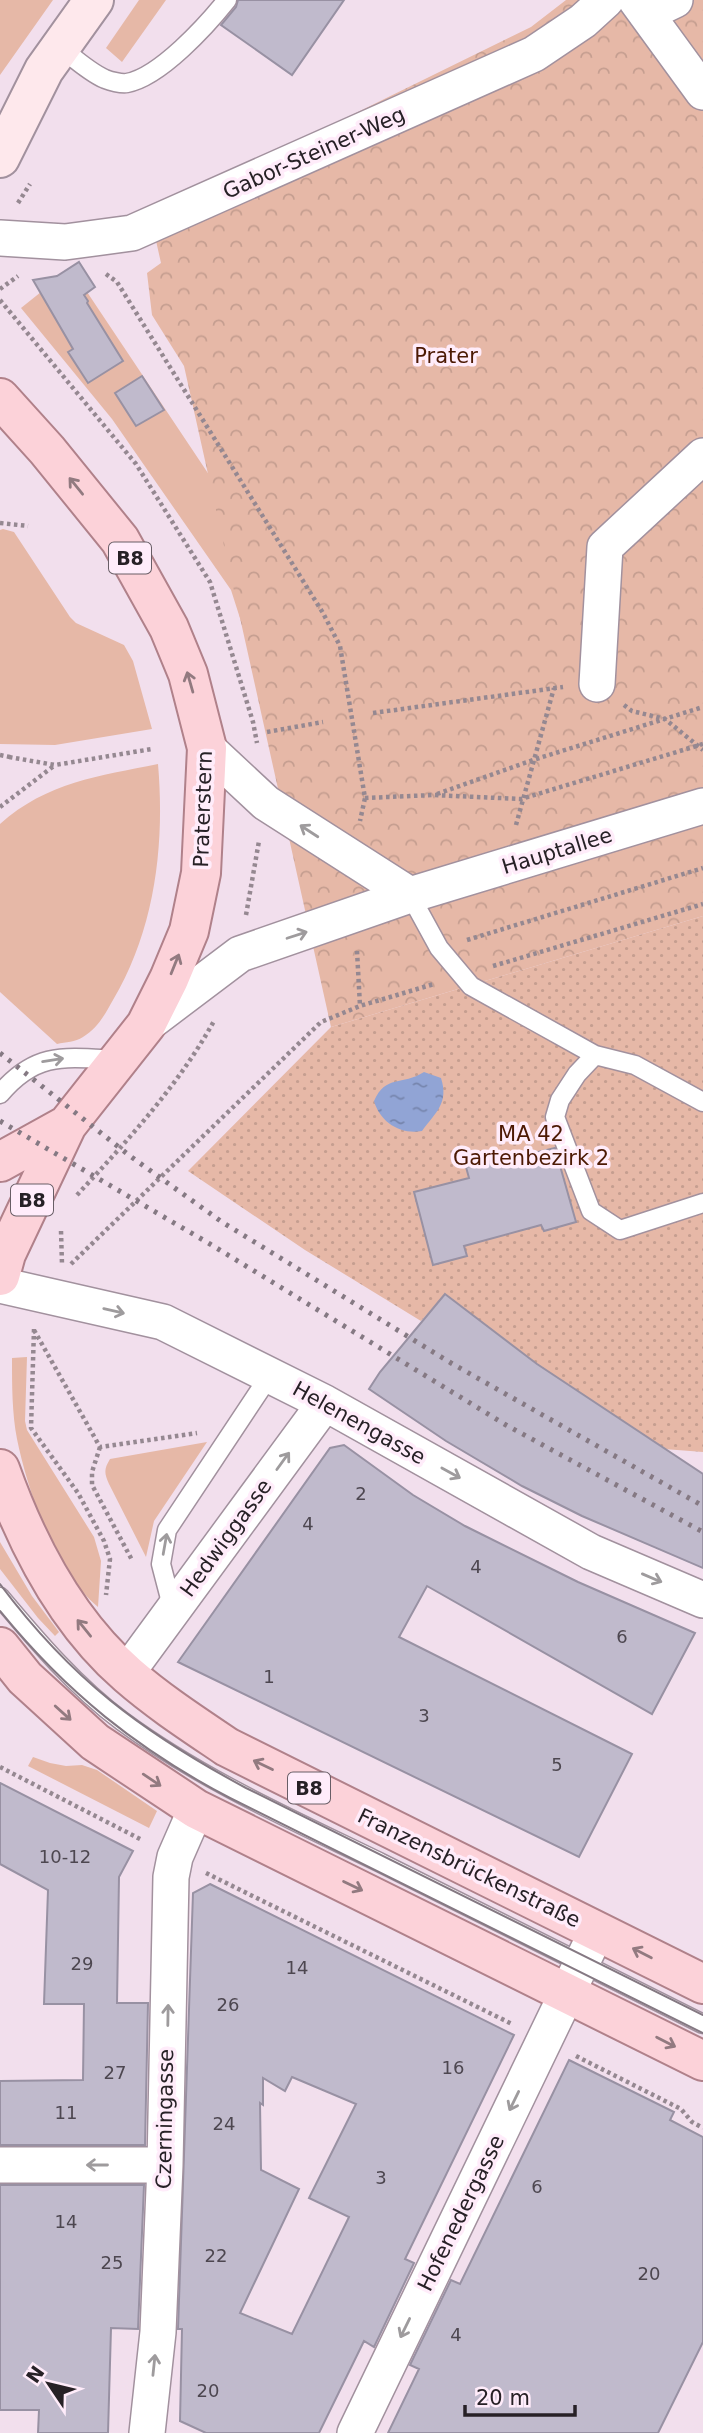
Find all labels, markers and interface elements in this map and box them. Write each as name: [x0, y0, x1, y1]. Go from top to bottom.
street label: Gabor-Steiner-Weg: [219, 102, 409, 204]
park label: Prater: [414, 344, 478, 368]
one-way arrow: [69, 478, 84, 496]
road number: B8: [109, 542, 151, 573]
one-way arrow: [182, 671, 195, 693]
street label: Praterstern: [189, 750, 217, 868]
street label: Hauptallee: [499, 823, 615, 879]
one-way arrow: [300, 824, 319, 838]
one-way arrow: [285, 928, 307, 940]
one-way arrow: [170, 954, 183, 975]
one-way arrow: [41, 1053, 64, 1066]
park label: MA 42 Gartenbezirk 2: [453, 1122, 609, 1170]
road number: B8: [11, 1184, 53, 1216]
one-way arrow: [102, 1305, 125, 1318]
street label: Helenengasse: [288, 1377, 430, 1469]
one-way arrow: [275, 1452, 290, 1471]
one-way arrow: [440, 1466, 460, 1480]
street label: Hedwiggasse: [175, 1475, 277, 1601]
house number: 2: [355, 1483, 367, 1504]
house number: 4: [302, 1513, 314, 1534]
one-way arrow: [158, 1533, 172, 1556]
house number: 4: [470, 1556, 482, 1577]
one-way arrow: [641, 1572, 662, 1585]
one-way arrow: [76, 1619, 91, 1637]
house number: 6: [616, 1626, 628, 1647]
house number: 1: [263, 1666, 275, 1687]
one-way arrow: [54, 1705, 72, 1721]
house number: 3: [418, 1705, 430, 1726]
house number: 5: [551, 1754, 563, 1775]
one-way arrow: [253, 1758, 274, 1771]
one-way arrow: [142, 1772, 161, 1787]
road number: B8: [288, 1772, 330, 1803]
street label: Franzensbrückenstraße: [354, 1804, 584, 1932]
house number: 10-12: [39, 1846, 91, 1867]
one-way arrow: [342, 1880, 363, 1894]
one-way arrow: [632, 1946, 653, 1960]
house number: 29: [71, 1953, 93, 1974]
house number: 14: [286, 1957, 308, 1978]
house number: 26: [217, 1994, 239, 2015]
one-way arrow: [161, 2004, 175, 2027]
one-way arrow: [655, 2036, 676, 2050]
street label: Czerningasse: [152, 2049, 178, 2189]
house number: 16: [442, 2057, 464, 2078]
house number: 27: [104, 2062, 126, 2083]
one-way arrow: [507, 2090, 520, 2111]
house number: 11: [55, 2102, 77, 2123]
house number: 24: [213, 2113, 235, 2134]
street label: Hofenedergasse: [413, 2131, 509, 2295]
one-way arrow: [85, 2158, 108, 2172]
house number: 3: [375, 2167, 387, 2188]
house number: 6: [531, 2176, 543, 2197]
house number: 14: [55, 2211, 77, 2232]
house number: 22: [205, 2245, 227, 2266]
house number: 25: [101, 2252, 123, 2273]
house number: 20: [638, 2263, 660, 2284]
one-way arrow: [398, 2317, 411, 2338]
house number: 4: [450, 2324, 462, 2345]
north arrow: [14, 2349, 84, 2419]
one-way arrow: [148, 2354, 161, 2377]
text: N: [22, 2361, 49, 2387]
scale bar: [465, 2374, 575, 2418]
house number: 20: [197, 2380, 219, 2401]
text: 20 m: [476, 2386, 530, 2410]

